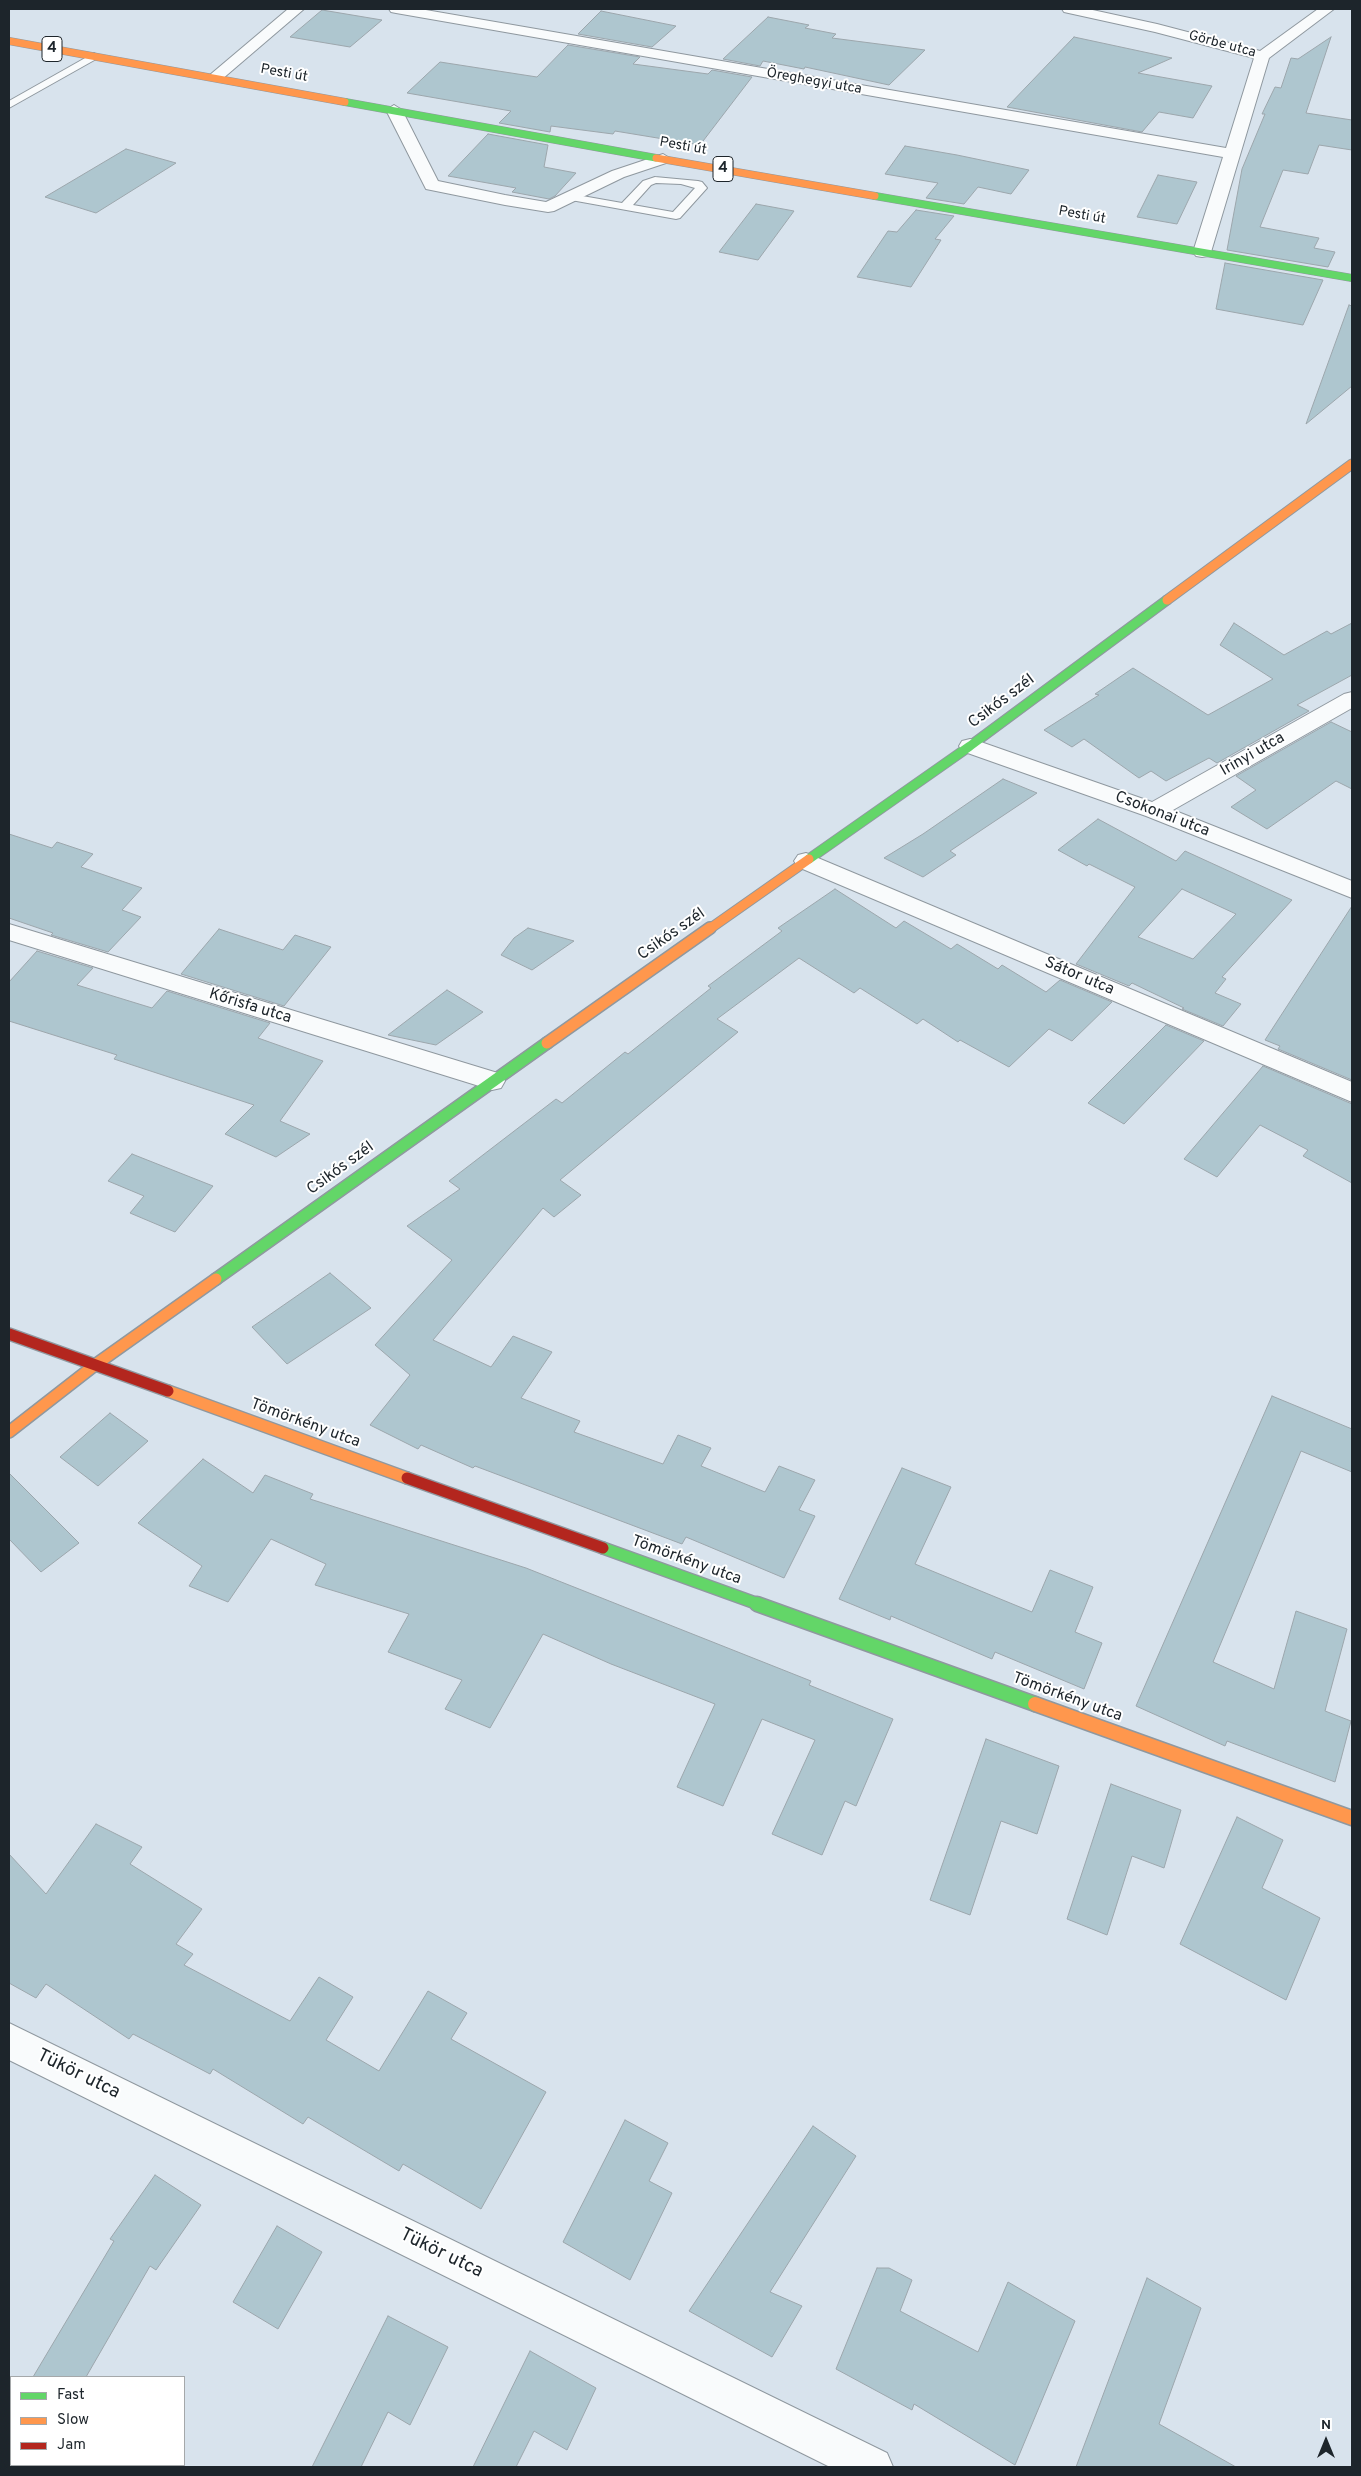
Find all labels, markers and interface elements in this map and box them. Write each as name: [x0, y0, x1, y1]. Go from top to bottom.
street label: Görbe utca: [1186, 28, 1258, 62]
road number: 4: [42, 36, 62, 62]
street label: Pesti út: [259, 62, 309, 86]
street label: Öreghegyi utca: [765, 65, 863, 99]
street label: Pesti út: [658, 135, 708, 159]
road number: 4: [713, 156, 733, 182]
street label: Pesti út: [1057, 204, 1107, 228]
street label: Csikós szél: [965, 671, 1039, 733]
street label: Irinyi utca: [1217, 729, 1289, 781]
street label: Csokonai utca: [1112, 788, 1212, 842]
street label: Csikós szél: [635, 905, 709, 965]
street label: Sátor utca: [1041, 954, 1117, 1000]
street label: Kőrisfa utca: [206, 985, 294, 1029]
street label: Csikós szél: [304, 1138, 378, 1200]
street label: Tömörkény utca: [247, 1395, 363, 1453]
street label: Tömörkény utca: [628, 1532, 744, 1590]
street label: Tömörkény utca: [1009, 1669, 1125, 1727]
street label: Tükör utca: [33, 2045, 123, 2105]
street label: Tükör utca: [396, 2224, 486, 2284]
legend: [10, 2376, 185, 2466]
text: Fast: [57, 2386, 85, 2405]
text: Slow: [57, 2411, 89, 2430]
north arrow: [1301, 2416, 1351, 2466]
text: N: [1321, 2417, 1331, 2434]
text: Jam: [57, 2436, 86, 2455]

